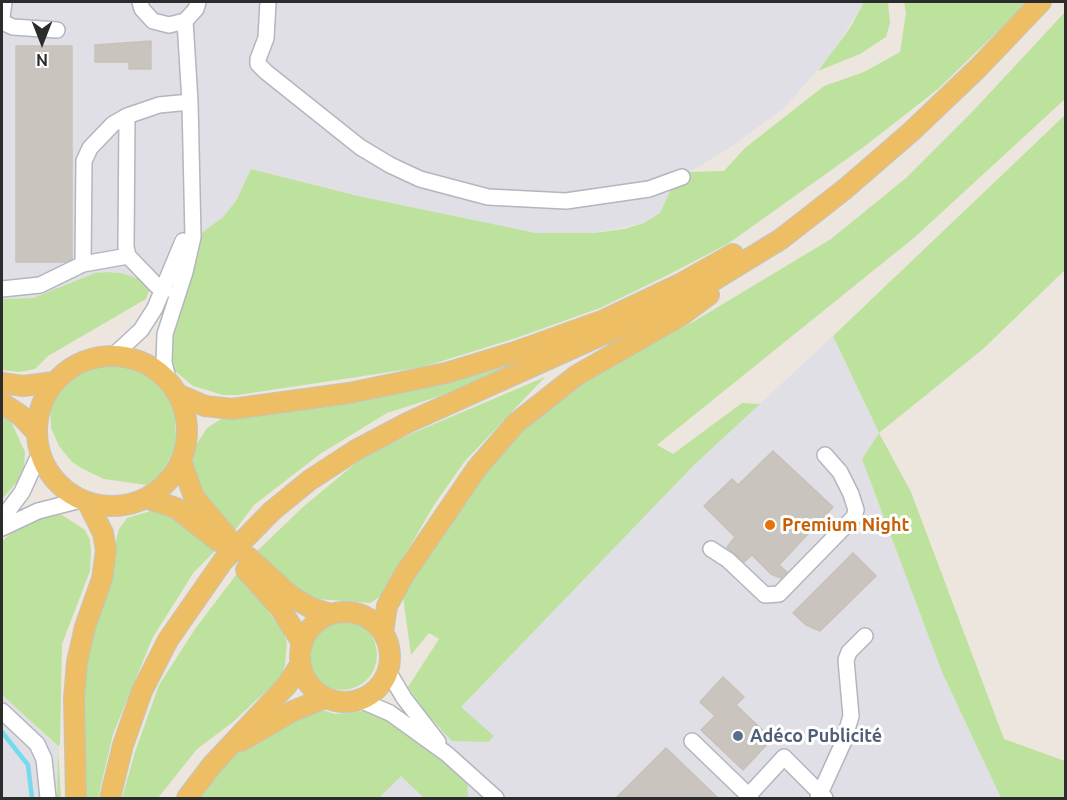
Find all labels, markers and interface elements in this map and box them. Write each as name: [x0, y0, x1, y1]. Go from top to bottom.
north arrow: [12, 12, 72, 72]
text: N: [36, 51, 48, 69]
place label: Premium Night: [782, 514, 909, 536]
marker: Premium Night: [763, 518, 777, 532]
place label: Adéco Publicité: [750, 725, 882, 747]
marker: Adéco Publicité: [731, 729, 745, 743]

